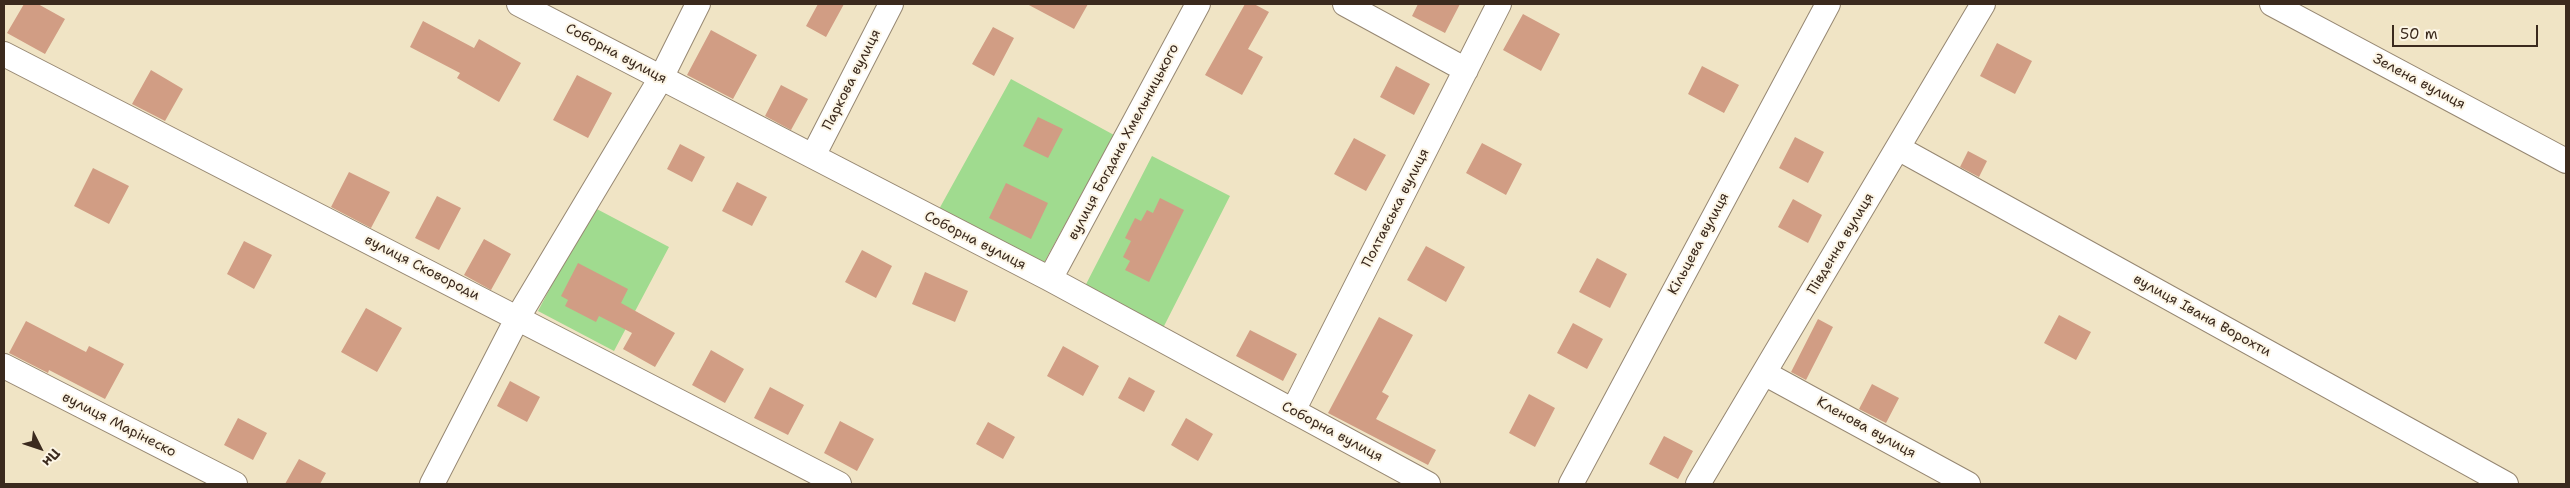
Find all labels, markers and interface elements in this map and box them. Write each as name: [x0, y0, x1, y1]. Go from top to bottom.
scale bar: [2395, 15, 2541, 47]
street label: Соборна вулиця: [563, 20, 669, 88]
text: 50 m: [2400, 24, 2438, 44]
street label: Паркова вулиця: [819, 27, 885, 133]
street label: вулиця Богдана Хмельницького: [1065, 41, 1183, 243]
street label: Зелена вулиця: [2370, 51, 2468, 113]
street label: Полтавська вулиця: [1359, 146, 1433, 270]
street label: Кільцева вулиця: [1665, 190, 1733, 298]
street label: Південна вулиця: [1804, 190, 1878, 298]
street label: Соборна вулиця: [921, 208, 1029, 274]
street label: вулиця Сковороди: [362, 232, 482, 304]
street label: вулиця Івана Ворохти: [2130, 271, 2274, 361]
street label: вулиця Марінеско: [59, 389, 179, 461]
street label: Кленова вулиця: [1813, 394, 1919, 462]
street label: Соборна вулиця: [1279, 398, 1385, 466]
north arrow: [15, 423, 65, 473]
text: Пн: [38, 445, 64, 471]

